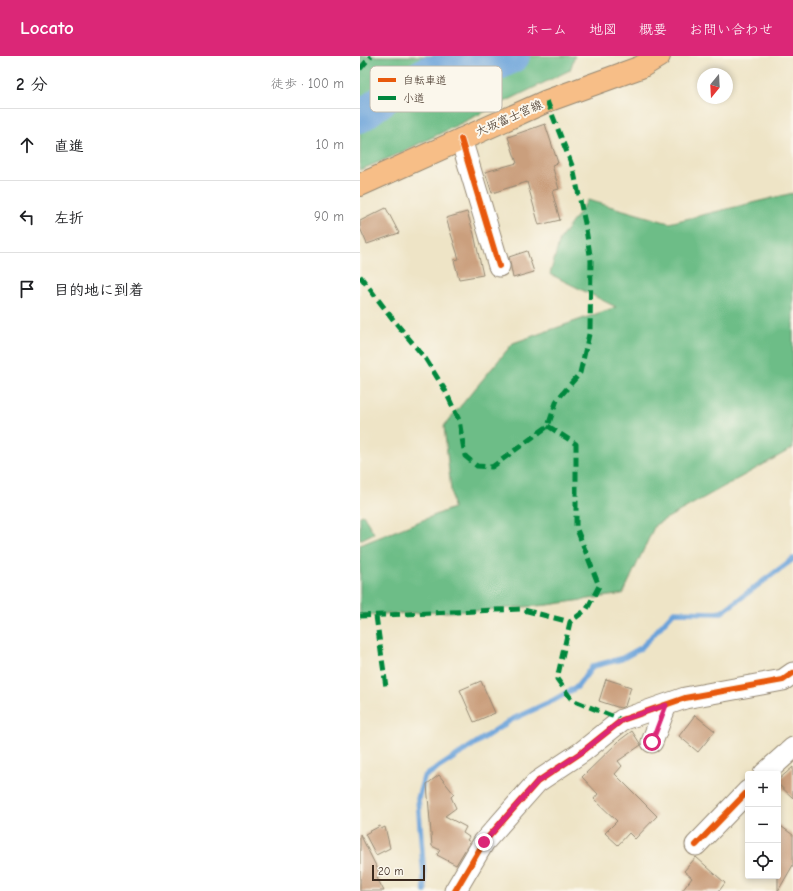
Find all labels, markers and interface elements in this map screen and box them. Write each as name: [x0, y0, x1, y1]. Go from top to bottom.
text: Locato: [20, 17, 74, 39]
text: ホーム: [526, 21, 567, 38]
text: 地図: [589, 21, 617, 38]
text: 概要: [639, 21, 667, 38]
text: お問い合わせ: [689, 21, 773, 38]
legend: [370, 66, 502, 112]
north arrow: [697, 68, 733, 104]
text: 自転車道: [403, 74, 447, 87]
text: 2 分: [16, 75, 48, 94]
text: 徒歩 · 100 m: [271, 76, 344, 91]
text: 小道: [403, 92, 425, 105]
street label: 大坂富士宮線: [473, 97, 545, 139]
icon: ahead: [16, 134, 38, 156]
text: 直進: [54, 137, 84, 155]
text: 10 m: [316, 137, 344, 152]
icon: left: [16, 206, 38, 228]
text: 左折: [54, 209, 84, 227]
text: 90 m: [314, 209, 344, 224]
icon: arrive: [16, 278, 38, 300]
text: 目的地に到着: [54, 281, 144, 299]
route start: [643, 733, 661, 751]
map controls: [745, 771, 781, 879]
button: +: [745, 771, 781, 807]
button: −: [745, 807, 781, 843]
route end: [475, 833, 493, 851]
button: locate: [745, 843, 781, 879]
scale bar: [372, 863, 425, 882]
text: 20 m: [378, 865, 403, 878]

